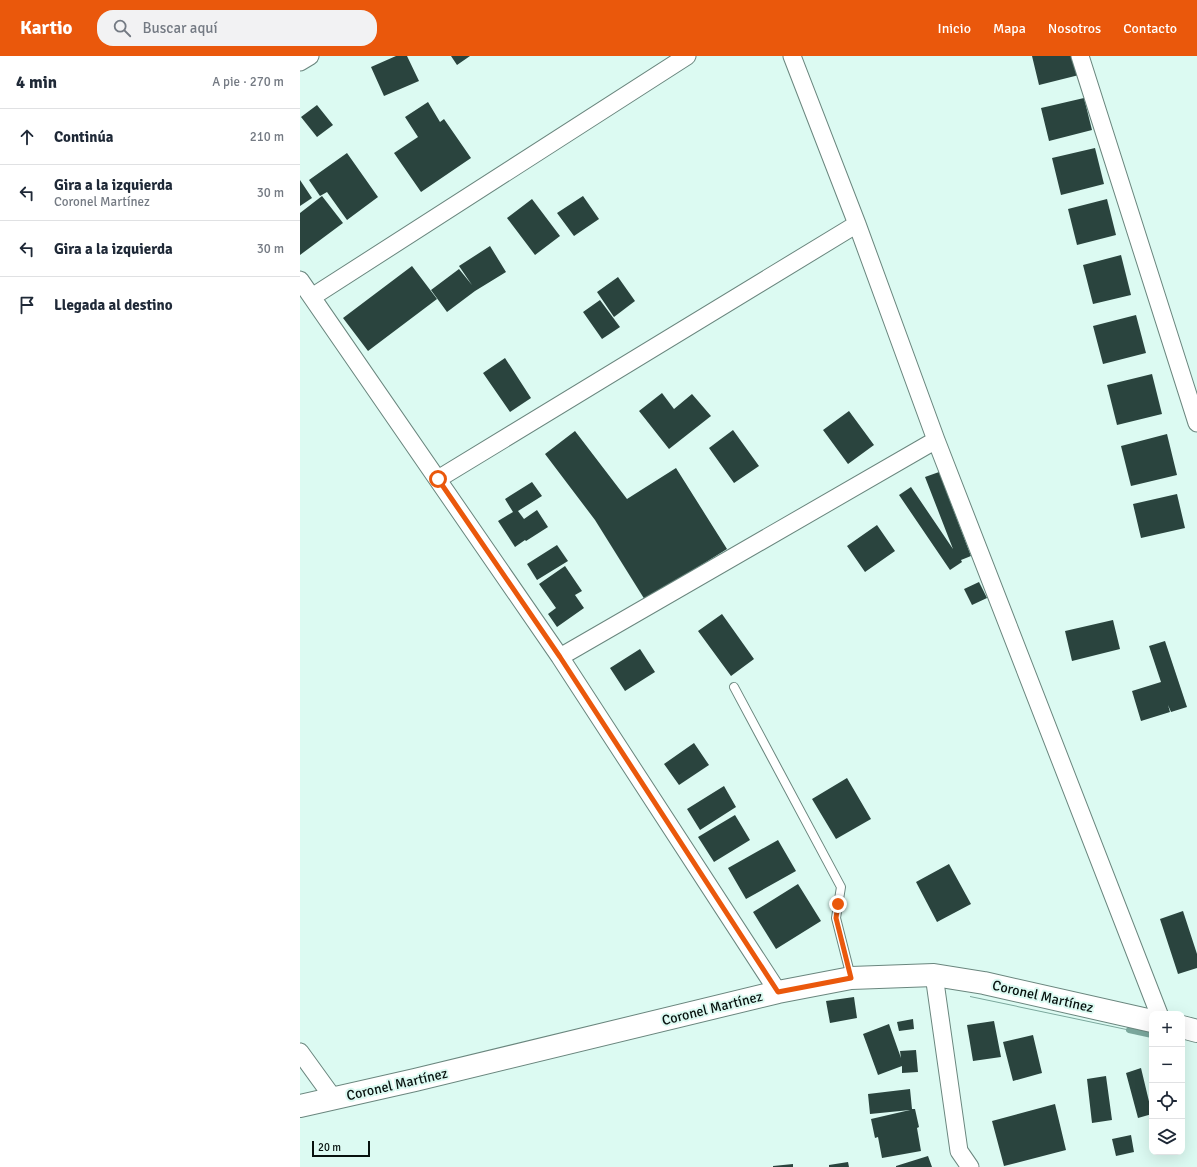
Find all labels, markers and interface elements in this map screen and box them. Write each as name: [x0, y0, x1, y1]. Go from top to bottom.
search box: [97, 10, 377, 46]
text: Kartio: [20, 16, 73, 40]
icon: search: [111, 17, 133, 39]
text: Buscar aquí: [143, 19, 218, 37]
text: Inicio: [938, 20, 971, 37]
text: Mapa: [993, 20, 1026, 37]
text: Nosotros: [1048, 20, 1101, 37]
text: Contacto: [1123, 20, 1177, 37]
text: 4 min: [16, 72, 57, 93]
text: A pie · 270 m: [212, 74, 284, 90]
icon: ahead: [16, 126, 38, 148]
text: Continúa: [54, 128, 113, 146]
text: 210 m: [250, 129, 284, 145]
text: Gira a la izquierda: [54, 176, 173, 194]
icon: left: [16, 182, 38, 204]
text: 30 m: [257, 185, 284, 201]
text: Coronel Martínez: [54, 194, 150, 210]
icon: left: [16, 238, 38, 260]
text: Gira a la izquierda: [54, 240, 173, 258]
text: 30 m: [257, 241, 284, 257]
icon: arrive: [16, 294, 38, 316]
text: Llegada al destino: [54, 296, 173, 314]
route start: [429, 470, 447, 488]
route end: [829, 895, 847, 913]
street label: Coronel Martínez: [991, 977, 1095, 1016]
street label: Coronel Martínez: [660, 988, 764, 1029]
map controls: [1149, 1011, 1185, 1155]
button: +: [1149, 1011, 1185, 1047]
button: −: [1149, 1047, 1185, 1083]
street label: Coronel Martínez: [345, 1065, 449, 1104]
button: locate: [1149, 1083, 1185, 1119]
button: layers: [1149, 1119, 1185, 1155]
scale bar: [312, 1139, 370, 1158]
text: 20 m: [318, 1141, 341, 1154]

